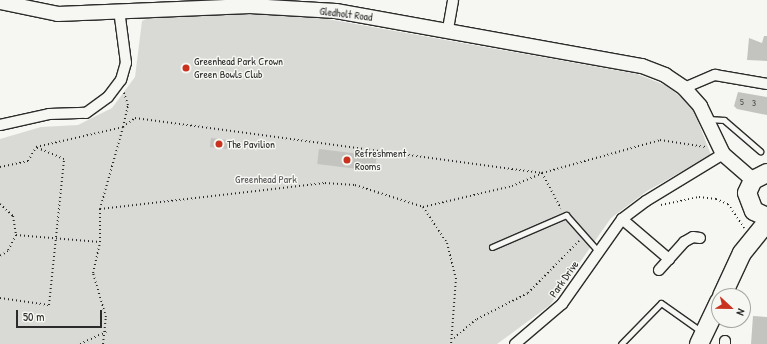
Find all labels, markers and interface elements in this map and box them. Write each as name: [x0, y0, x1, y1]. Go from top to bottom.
street label: Gledholt Road: [319, 4, 373, 24]
place label: Greenhead Park Crown Green Bowls Club: [194, 55, 283, 81]
marker: Greenhead Park Crown Green Bowls Club: [181, 63, 191, 73]
house number: 5: [740, 97, 744, 107]
house number: 3: [752, 98, 756, 108]
place label: The Pavilion: [227, 137, 275, 151]
marker: The Pavilion: [214, 139, 224, 149]
place label: Refreshment Rooms: [355, 147, 406, 173]
marker: Refreshment Rooms: [342, 155, 352, 165]
park label: Greenhead Park: [235, 172, 297, 186]
street label: Park Drive: [547, 258, 581, 300]
north arrow: [711, 288, 751, 328]
scale bar: [18, 302, 104, 328]
text: N: [734, 307, 749, 317]
text: 50 m: [23, 308, 44, 325]

